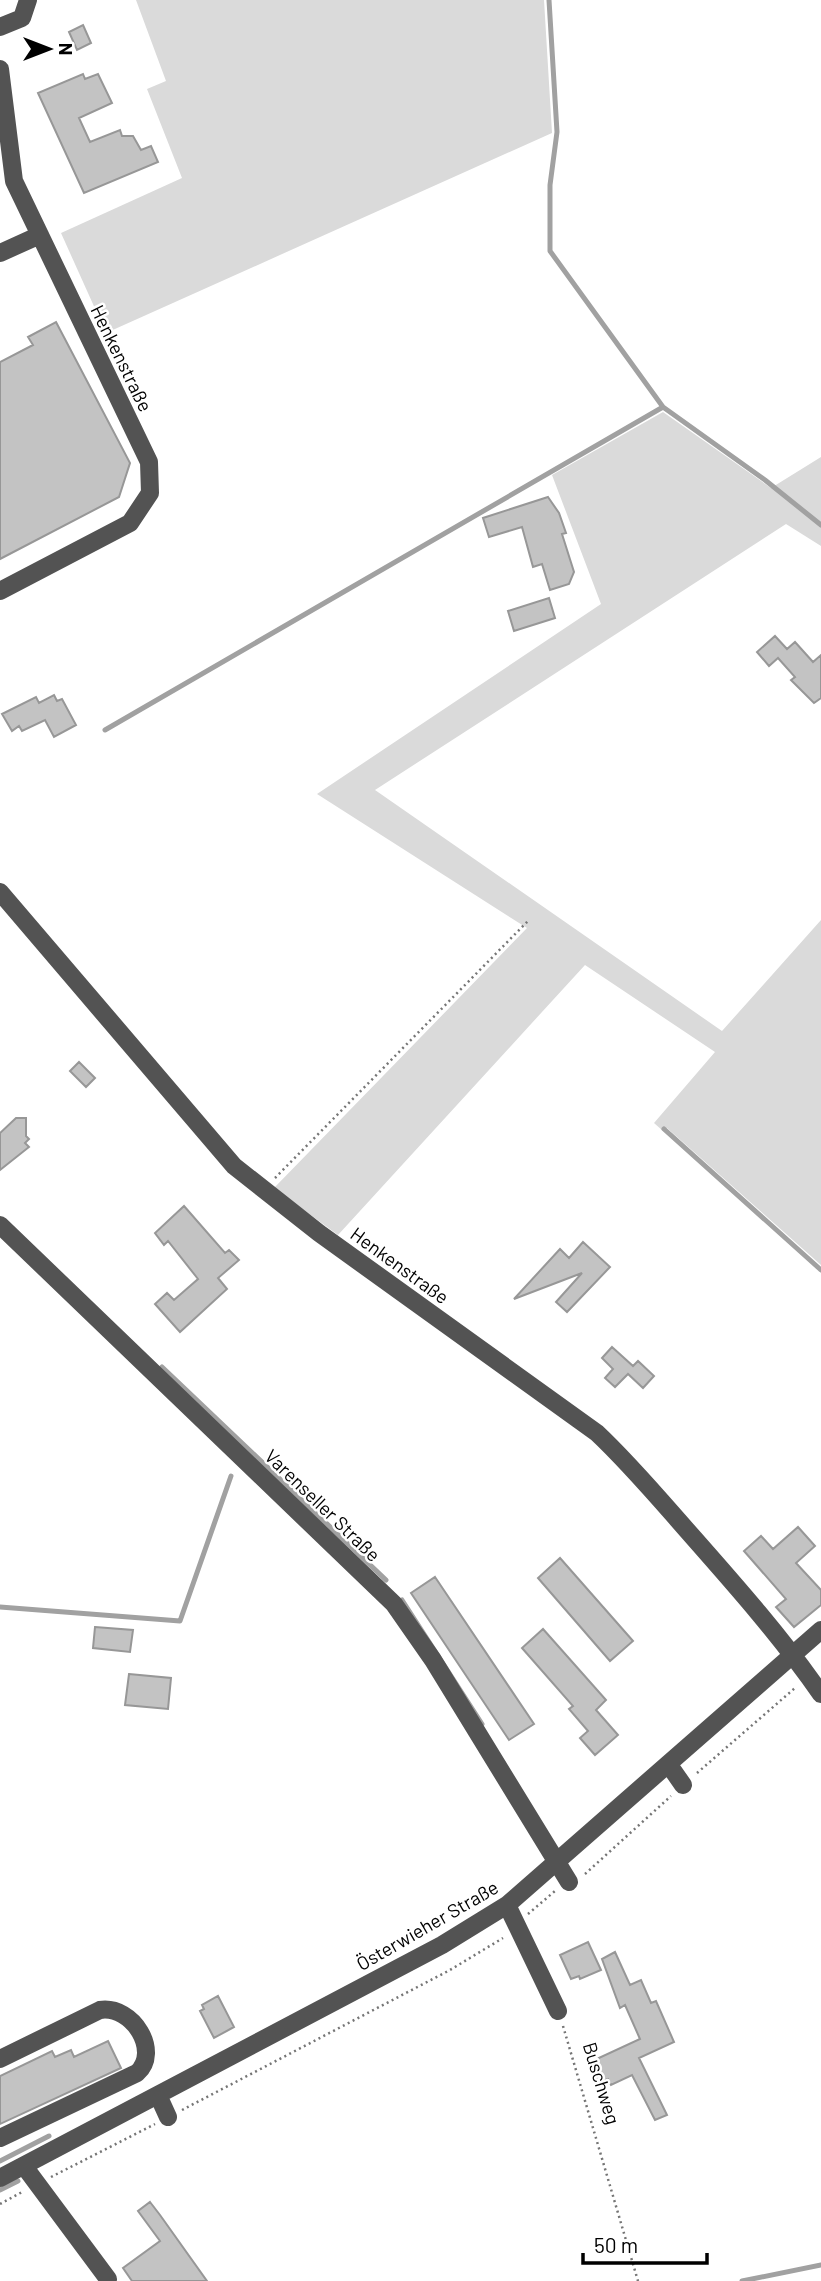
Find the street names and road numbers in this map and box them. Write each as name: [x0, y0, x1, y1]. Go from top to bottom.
street label: Henkenstraße: [86, 301, 158, 415]
street label: Henkenstraße: [346, 1222, 454, 1308]
street label: Varenseller Straße: [261, 1444, 385, 1566]
street label: Österwieher Straße: [352, 1875, 502, 1975]
street label: Buschweg: [579, 2039, 625, 2127]

